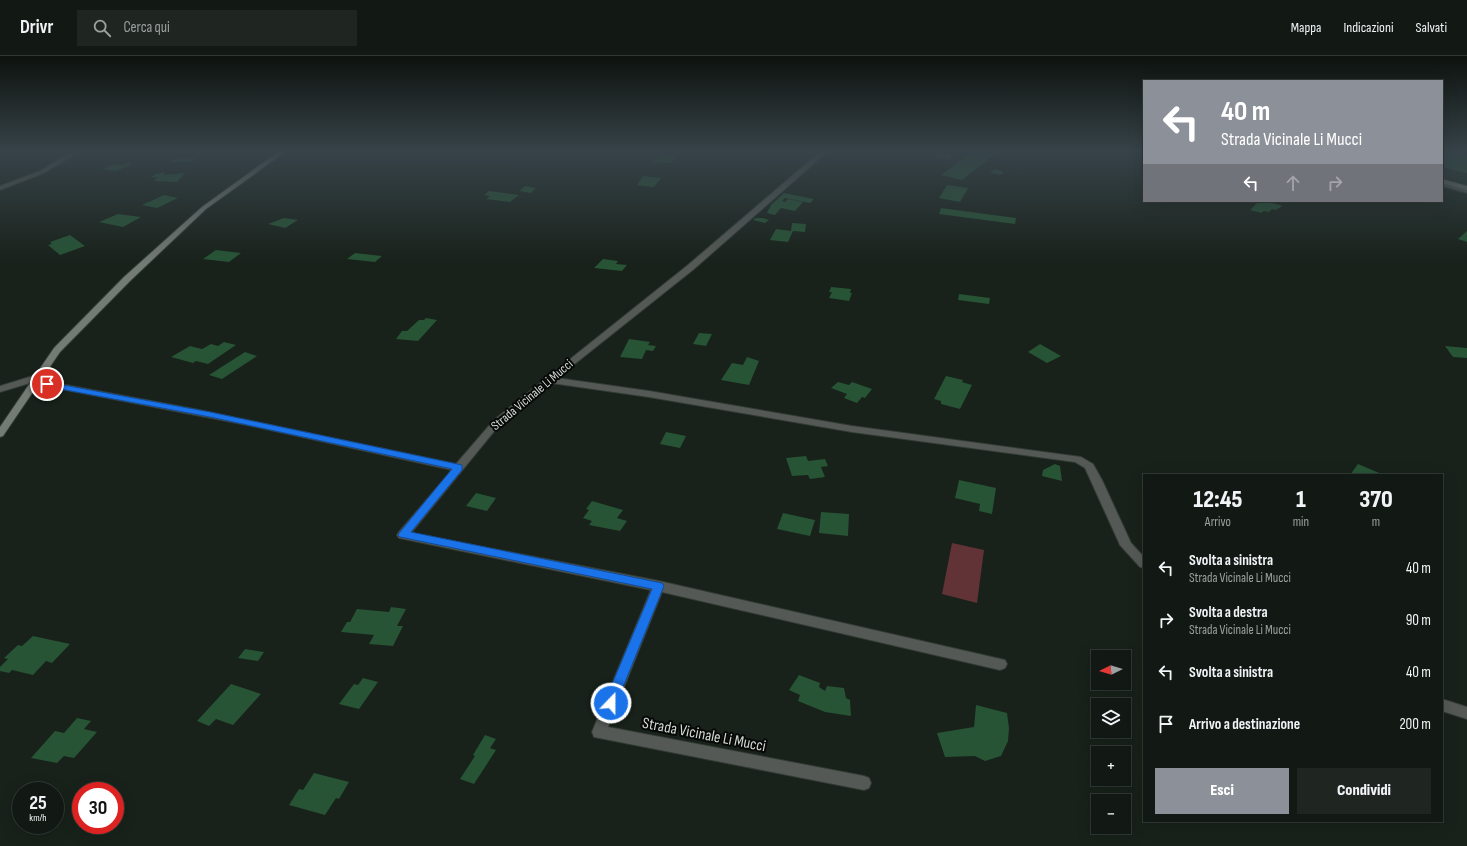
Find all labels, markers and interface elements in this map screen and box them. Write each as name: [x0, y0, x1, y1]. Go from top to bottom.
search box: [77, 10, 357, 46]
text: Drivr: [20, 16, 53, 39]
icon: search: [91, 17, 113, 39]
text: Cerca qui: [123, 18, 170, 37]
text: Mappa: [1291, 19, 1321, 36]
text: Indicazioni: [1343, 19, 1394, 36]
text: Salvati: [1416, 19, 1447, 36]
text: 40 m: [1221, 95, 1270, 128]
icon: left: [1155, 96, 1207, 148]
text: Strada Vicinale Li Mucci: [1221, 129, 1362, 150]
icon: left: [1240, 172, 1262, 194]
icon: ahead: [1282, 172, 1304, 194]
icon: right: [1324, 172, 1346, 194]
street label: Strada Vicinale Li Mucci: [488, 356, 576, 434]
pin: [30, 367, 64, 401]
icon: arrive: [36, 373, 58, 395]
text: 12:45: [1193, 485, 1242, 514]
text: 1: [1296, 485, 1306, 514]
text: 370: [1359, 485, 1393, 514]
text: Arrivo: [1205, 514, 1231, 530]
text: min: [1293, 514, 1309, 530]
text: m: [1372, 514, 1380, 530]
text: Svolta a sinistra: [1189, 551, 1273, 570]
icon: left: [1155, 557, 1177, 579]
text: 40 m: [1406, 559, 1431, 578]
text: Strada Vicinale Li Mucci: [1189, 570, 1291, 586]
text: Svolta a destra: [1189, 603, 1268, 622]
icon: right: [1155, 609, 1177, 631]
text: 90 m: [1406, 611, 1431, 630]
text: Strada Vicinale Li Mucci: [1189, 622, 1291, 638]
north arrow: [1091, 650, 1131, 690]
map controls: [1091, 650, 1131, 834]
icon: left: [1155, 661, 1177, 683]
text: Svolta a sinistra: [1189, 663, 1273, 682]
text: 40 m: [1406, 663, 1431, 682]
position arrow: [590, 682, 632, 724]
button: layers: [1091, 698, 1131, 738]
icon: arrive: [1155, 713, 1177, 735]
street label: Strada Vicinale Li Mucci: [641, 714, 767, 756]
text: Arrivo a destinazione: [1189, 715, 1300, 734]
text: 200 m: [1399, 715, 1431, 734]
button: +: [1091, 746, 1131, 786]
button: Esci: [1155, 768, 1289, 814]
button: Condividi: [1297, 768, 1431, 814]
speed limit sign: 30: [72, 782, 124, 834]
text: 25: [29, 791, 47, 815]
button: −: [1091, 794, 1131, 834]
text: km/h: [29, 812, 47, 824]

